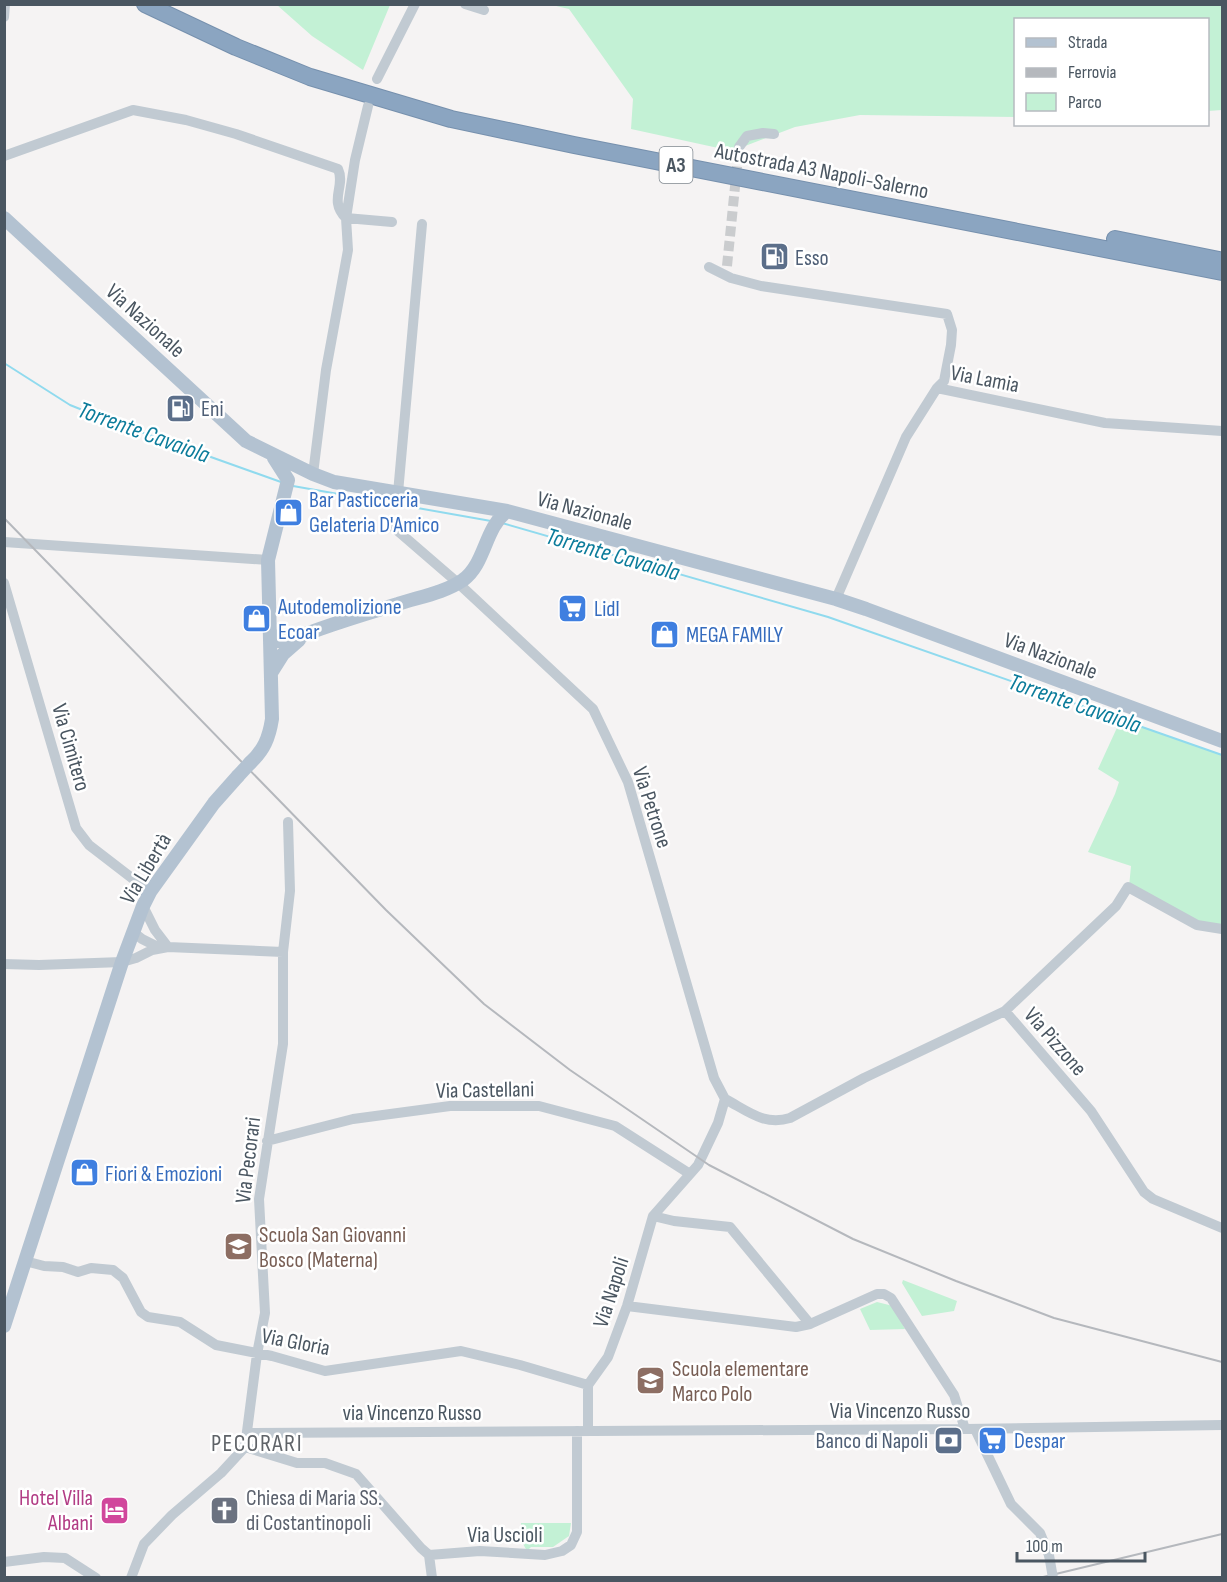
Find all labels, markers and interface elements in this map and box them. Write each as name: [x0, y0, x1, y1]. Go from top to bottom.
legend: [1014, 18, 1209, 126]
text: Strada: [1068, 32, 1108, 53]
text: Ferrovia: [1068, 62, 1116, 83]
text: Parco: [1068, 92, 1102, 113]
street label: Autostrada A3 Napoli-Salerno: [712, 137, 931, 205]
road number: A3: [660, 147, 692, 183]
fuel station icon: Esso: [758, 241, 790, 273]
place label: Esso: [795, 245, 829, 272]
street label: Via Nazionale: [100, 278, 190, 364]
street label: Via Lamia: [948, 360, 1021, 399]
fuel station icon: Eni: [164, 392, 196, 424]
water label: Torrente Cavaiola: [74, 395, 214, 470]
place label: Eni: [201, 396, 224, 423]
street label: Via Nazionale: [534, 486, 635, 537]
place label: Bar Pasticceria Gelateria D'Amico: [309, 487, 439, 539]
shop icon: Bar Pasticceria Gelateria D'Amico: [272, 496, 304, 528]
water label: Torrente Cavaiola: [542, 521, 684, 588]
supermarket icon: Lidl: [557, 592, 589, 624]
place label: Autodemolizione Ecoar: [277, 594, 402, 646]
place label: Lidl: [594, 596, 620, 623]
shop icon: Autodemolizione Ecoar: [241, 603, 273, 635]
shop icon: MEGA FAMILY: [649, 618, 681, 650]
place label: MEGA FAMILY: [686, 622, 783, 649]
street label: Via Nazionale: [1000, 627, 1101, 686]
water label: Torrente Cavaiola: [1005, 667, 1145, 740]
street label: Via Cimitero: [45, 701, 96, 794]
street label: Via Petrone: [626, 763, 677, 852]
street label: Via Libertà: [115, 828, 178, 909]
street label: Via Pizzone: [1018, 1002, 1092, 1082]
street label: Via Castellani: [436, 1076, 534, 1105]
street label: Via Pecorari: [230, 1115, 267, 1205]
shop icon: Fiori & Emozioni: [68, 1157, 100, 1189]
place label: Fiori & Emozioni: [105, 1161, 222, 1188]
place label: Scuola San Giovanni Bosco (Materna): [259, 1222, 406, 1274]
school or university icon: Scuola San Giovanni Bosco (Materna): [222, 1231, 254, 1263]
street label: Via Napoli: [587, 1254, 635, 1331]
street label: Via Gloria: [259, 1323, 332, 1362]
place label: Scuola elementare Marco Polo: [672, 1356, 809, 1408]
school or university icon: Scuola elementare Marco Polo: [635, 1365, 667, 1397]
street label: Via Vincenzo Russo: [830, 1398, 970, 1425]
street label: via Vincenzo Russo: [342, 1400, 482, 1427]
bank icon: Banco di Napoli: [933, 1424, 965, 1456]
supermarket icon: Despar: [977, 1424, 1009, 1456]
place label: Banco di Napoli: [816, 1428, 928, 1455]
place label: Despar: [1014, 1428, 1065, 1455]
district label: PECORARI: [211, 1429, 303, 1458]
place label: Hotel Villa Albani: [19, 1485, 93, 1537]
place label: Chiesa di Maria SS. di Costantinopoli: [246, 1485, 382, 1537]
hotel icon: Hotel Villa Albani: [98, 1494, 130, 1526]
church icon: Chiesa di Maria SS. di Costantinopoli: [209, 1494, 241, 1526]
street label: Via Uscioli: [467, 1522, 543, 1549]
scale bar: [1017, 1525, 1144, 1563]
text: 100 m: [1026, 1536, 1063, 1557]

